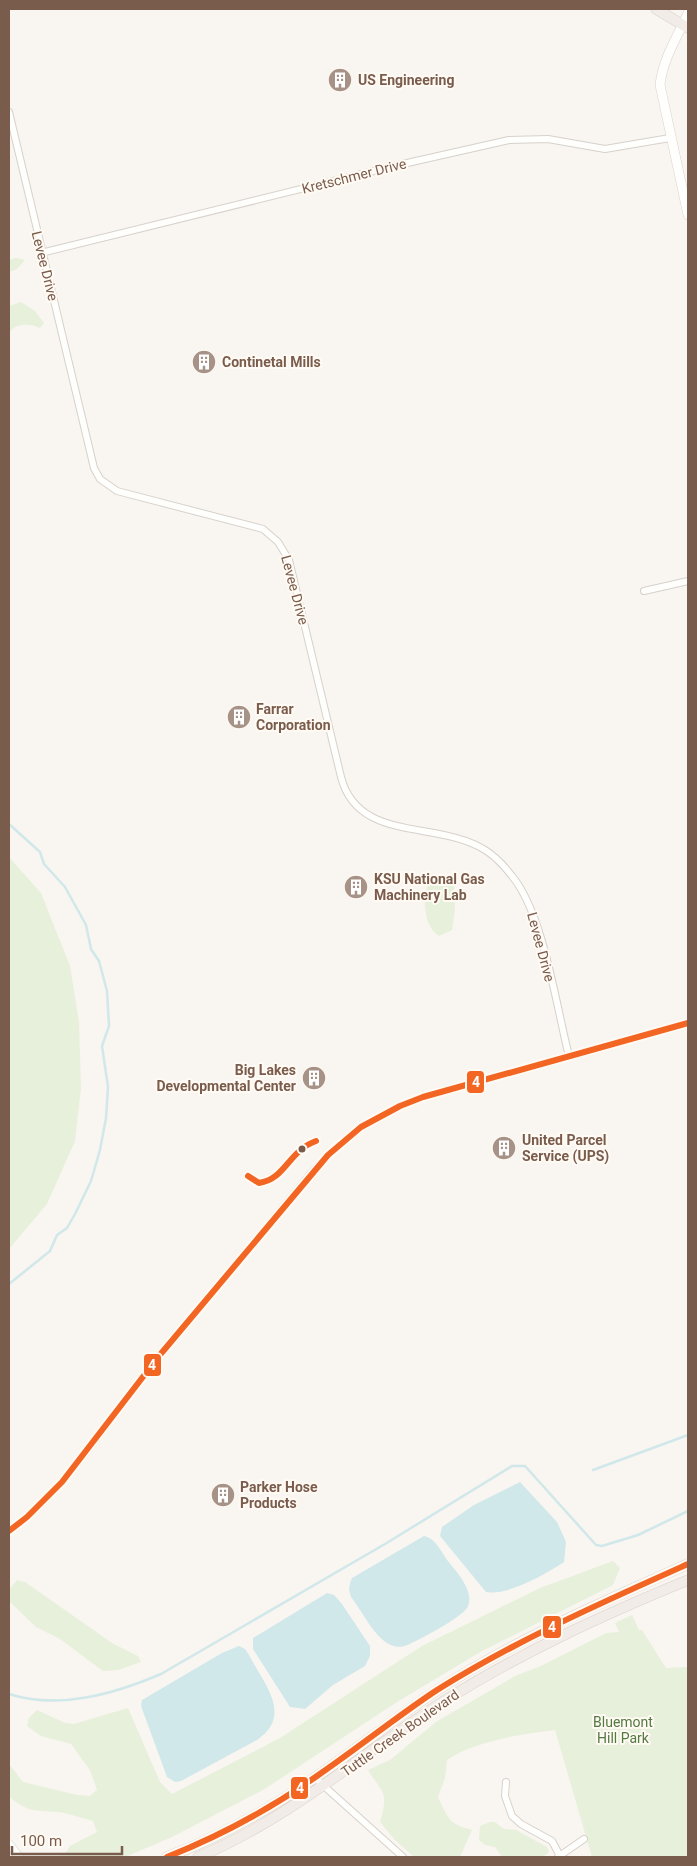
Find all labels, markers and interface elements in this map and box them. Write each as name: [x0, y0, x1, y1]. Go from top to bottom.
building icon: US Engineering: [327, 67, 353, 93]
place label: US Engineering: [358, 72, 454, 88]
street label: Kretschmer Drive: [300, 155, 408, 197]
street label: Levee Drive: [29, 229, 61, 303]
building icon: Continetal Mills: [191, 349, 217, 375]
place label: Continetal Mills: [222, 354, 321, 370]
street label: Levee Drive: [278, 553, 312, 627]
place label: Farrar Corporation: [256, 701, 331, 733]
building icon: Farrar Corporation: [226, 704, 252, 730]
place label: KSU National Gas Machinery Lab: [374, 871, 485, 903]
building icon: KSU National Gas Machinery Lab: [343, 874, 369, 900]
street label: Levee Drive: [524, 910, 558, 984]
place label: Big Lakes Developmental Center: [156, 1062, 296, 1094]
building icon: Big Lakes Developmental Center: [301, 1065, 327, 1091]
line badge: 4: [466, 1070, 485, 1094]
text: 4: [472, 1074, 480, 1090]
place label: United Parcel Service (UPS): [522, 1132, 609, 1165]
building icon: United Parcel Service (UPS): [491, 1135, 517, 1161]
unlabelled marker: [297, 1144, 307, 1154]
line badge: 4: [143, 1353, 162, 1377]
text: 4: [148, 1357, 156, 1373]
place label: Parker Hose Products: [240, 1479, 318, 1511]
building icon: Parker Hose Products: [210, 1482, 236, 1508]
line badge: 4: [542, 1615, 562, 1639]
text: 4: [548, 1619, 556, 1635]
street label: Tuttle Creek Boulevard: [338, 1686, 462, 1780]
park label: Bluemont Hill Park: [593, 1714, 653, 1746]
line badge: 4: [290, 1776, 309, 1800]
text: 4: [296, 1780, 304, 1796]
scale bar: [12, 1824, 122, 1856]
text: 100 m: [20, 1832, 62, 1850]

